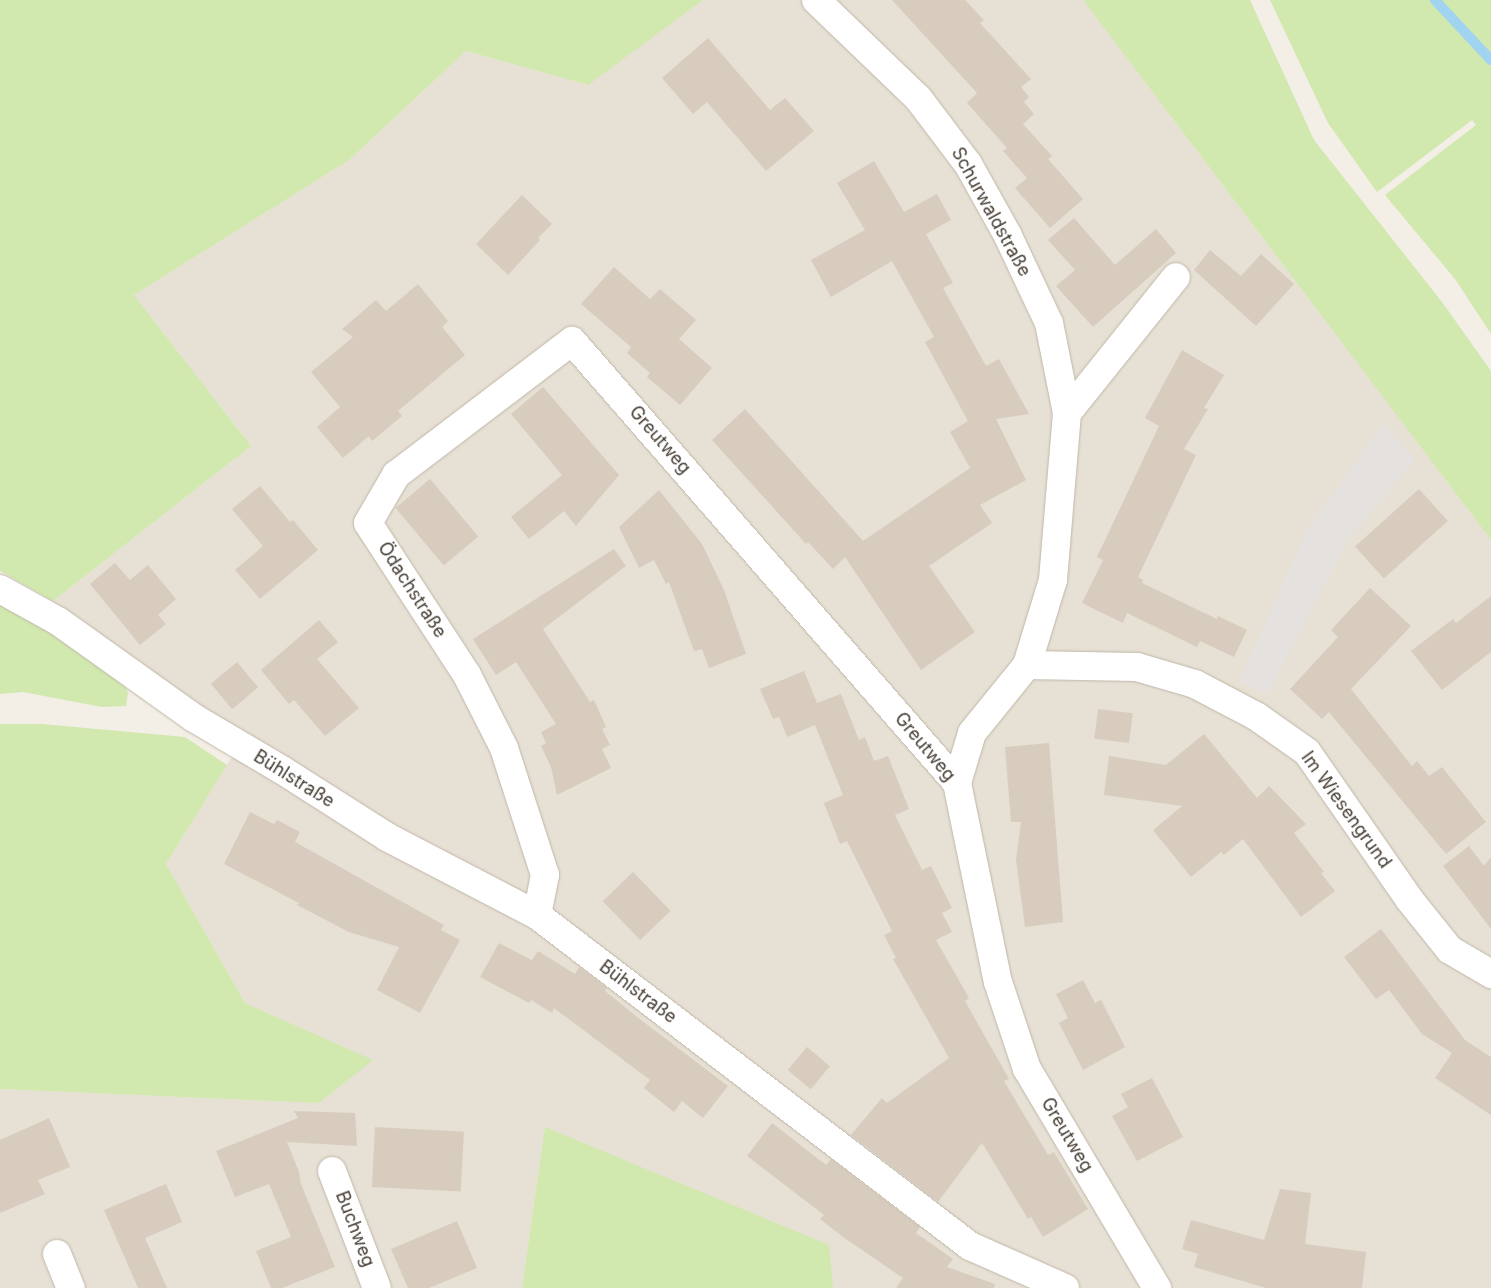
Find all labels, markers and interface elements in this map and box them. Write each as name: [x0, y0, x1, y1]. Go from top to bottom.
street label: Schurwaldstraße: [947, 144, 1035, 280]
street label: Greutweg: [625, 402, 695, 478]
street label: Ödachstraße: [373, 538, 451, 642]
street label: Greutweg: [890, 708, 960, 786]
street label: Bühlstraße: [250, 746, 338, 812]
street label: Im Wiesengrund: [1296, 747, 1396, 873]
street label: Bühlstraße: [595, 956, 681, 1028]
street label: Greutweg: [1036, 1094, 1098, 1176]
street label: Buchweg: [331, 1188, 379, 1270]

